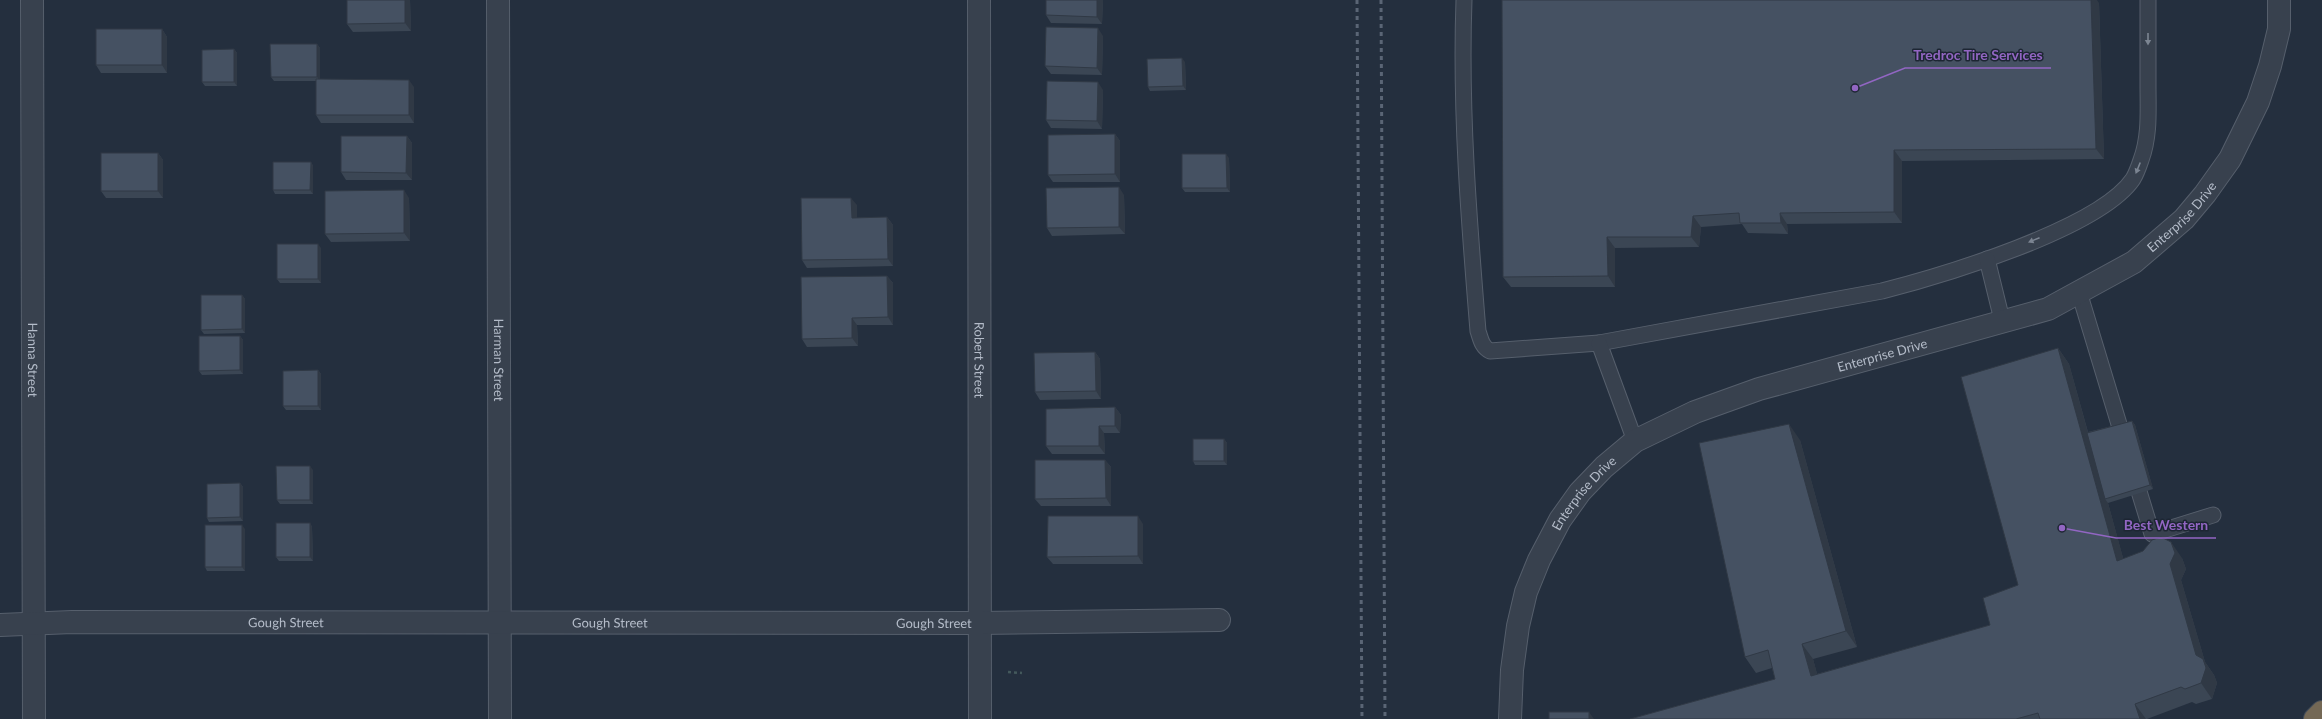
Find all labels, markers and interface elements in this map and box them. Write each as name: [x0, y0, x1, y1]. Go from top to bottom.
one-way arrow: [2145, 33, 2151, 46]
callout: Tredroc Tire Services: [1905, 42, 2051, 68]
text: Tredroc Tire Services: [1913, 46, 2043, 63]
one-way arrow: [2134, 162, 2140, 174]
street label: Enterprise Drive: [2144, 178, 2220, 255]
one-way arrow: [2028, 237, 2039, 243]
street label: Harman Street: [491, 318, 507, 402]
street label: Robert Street: [971, 322, 988, 398]
street label: Hanna Street: [25, 323, 41, 398]
street label: Enterprise Drive: [1835, 335, 1929, 375]
street label: Enterprise Drive: [1548, 452, 1619, 533]
callout: Best Western: [2116, 512, 2216, 538]
text: Best Western: [2124, 516, 2208, 533]
street label: Gough Street: [248, 614, 324, 630]
street label: Gough Street: [572, 615, 648, 631]
street label: Gough Street: [896, 615, 972, 631]

